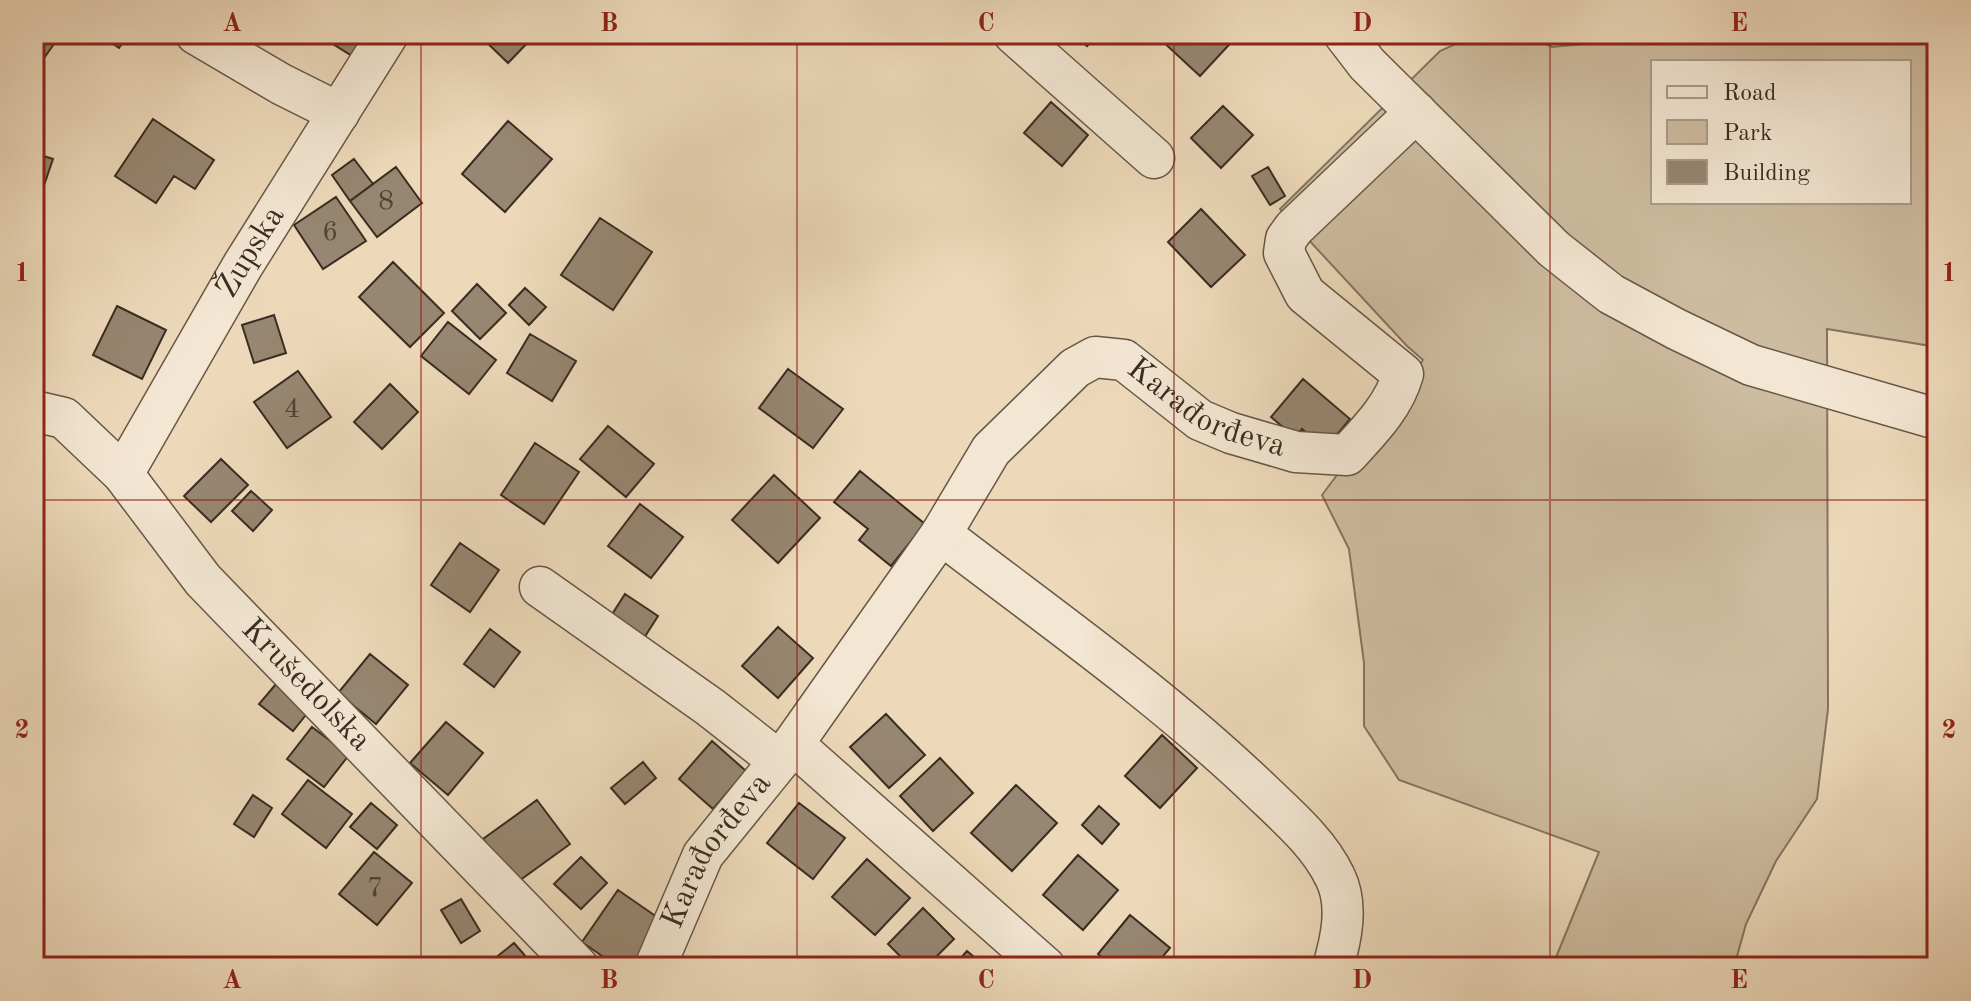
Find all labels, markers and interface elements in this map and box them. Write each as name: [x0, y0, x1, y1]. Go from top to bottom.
text: A: [222, 11, 242, 37]
text: B: [600, 11, 618, 37]
text: C: [977, 11, 995, 37]
text: D: [1352, 11, 1372, 37]
text: E: [1730, 11, 1748, 37]
legend: [1651, 60, 1911, 204]
text: Road: [1723, 82, 1776, 106]
text: Park: [1723, 122, 1772, 146]
text: Building: [1723, 162, 1810, 186]
house number: 8: [378, 188, 394, 216]
street label: Župska: [206, 201, 291, 304]
house number: 6: [322, 219, 338, 247]
text: 1: [14, 261, 30, 287]
text: 1: [1941, 261, 1957, 287]
street label: Karađorđeva: [1121, 353, 1289, 464]
house number: 4: [284, 396, 300, 424]
street label: Krušedolska: [234, 613, 376, 758]
text: 2: [14, 718, 30, 744]
text: 2: [1941, 718, 1957, 744]
street label: Karađorđeva: [657, 768, 778, 934]
house number: 7: [367, 875, 383, 903]
text: A: [222, 968, 242, 994]
text: B: [600, 968, 618, 994]
text: C: [977, 968, 995, 994]
text: D: [1352, 968, 1372, 994]
text: E: [1730, 968, 1748, 994]

